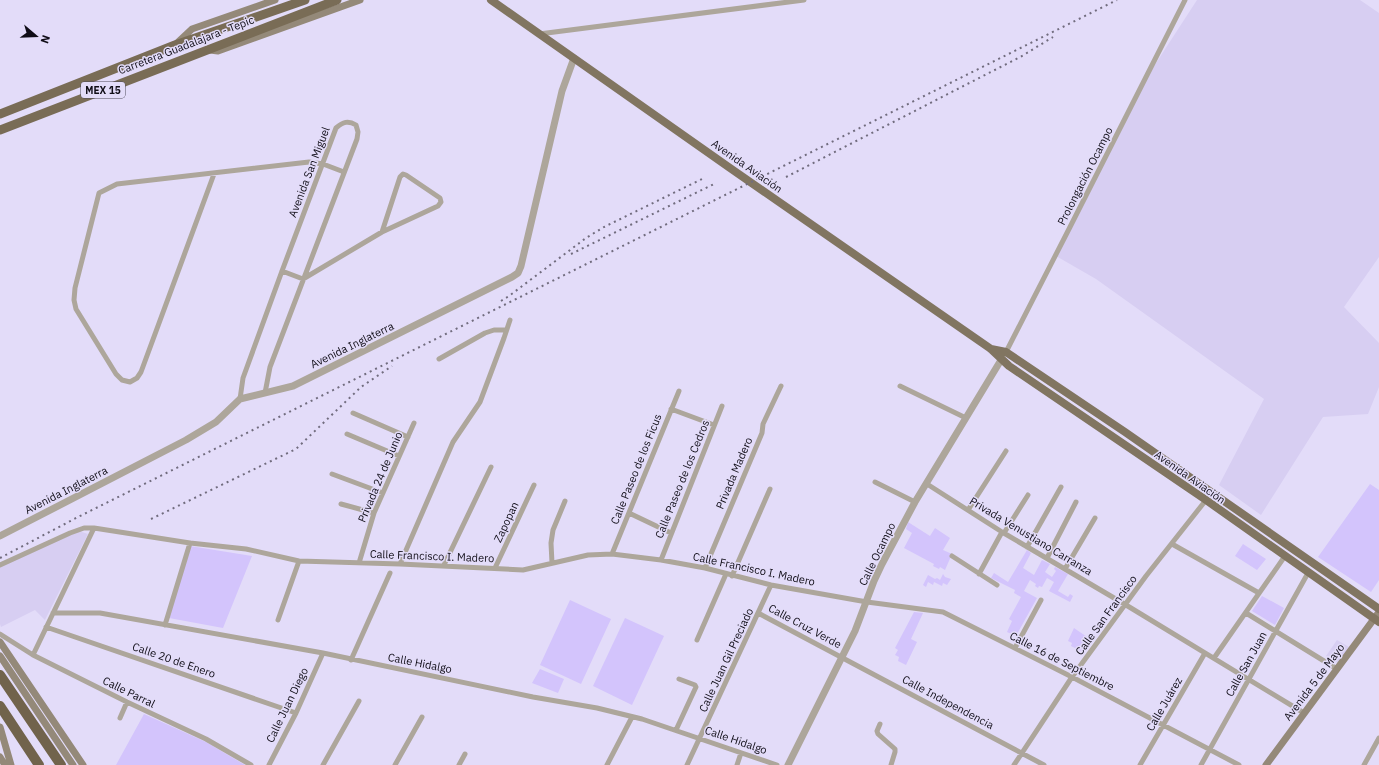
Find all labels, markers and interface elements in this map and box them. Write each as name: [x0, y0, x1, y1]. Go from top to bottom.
street label: Carretera Guadalajara - Tepic: [116, 12, 256, 77]
north arrow: [16, 16, 56, 56]
text: N: [38, 33, 53, 45]
road number: MEX 15: [81, 82, 125, 98]
street label: Avenida San Miguel: [285, 125, 333, 219]
street label: Prolongación Ocampo: [1054, 125, 1116, 227]
street label: Avenida Aviación: [709, 136, 785, 196]
street label: Avenida Inglaterra: [308, 319, 396, 371]
street label: Calle Paseo de los Ficus: [607, 412, 665, 526]
street label: Calle Paseo de los Cedros: [652, 418, 712, 540]
street label: Privada 24 de Junio: [355, 430, 405, 524]
street label: Privada Madero: [713, 435, 755, 511]
street label: Avenida Aviación: [1152, 447, 1228, 507]
street label: Avenida Inglaterra: [22, 463, 110, 517]
street label: Privada Venustiano Carranza: [967, 494, 1095, 578]
street label: Zapopan: [491, 499, 521, 545]
street label: Calle Ocampo: [856, 520, 898, 588]
street label: Calle Francisco I. Madero: [370, 547, 494, 565]
street label: Calle Francisco I. Madero: [692, 549, 816, 589]
street label: Calle San Francisco: [1072, 572, 1140, 658]
street label: Calle Cruz Verde: [766, 601, 844, 651]
street label: Calle Juan Gil Preciado: [696, 606, 756, 714]
street label: Calle 16 de Septiembre: [1007, 629, 1117, 693]
street label: Calle San Juan: [1222, 629, 1270, 699]
street label: Calle 20 de Enero: [131, 639, 217, 681]
street label: Avenida 5 de Mayo: [1281, 641, 1347, 723]
street label: Calle Hidalgo: [387, 650, 453, 676]
street label: Calle Juan Diego: [263, 665, 311, 745]
street label: Calle Independencia: [900, 672, 996, 732]
street label: Calle Parral: [100, 673, 158, 711]
street label: Calle Juárez: [1143, 674, 1185, 734]
street label: Calle Hidalgo: [703, 723, 769, 757]

